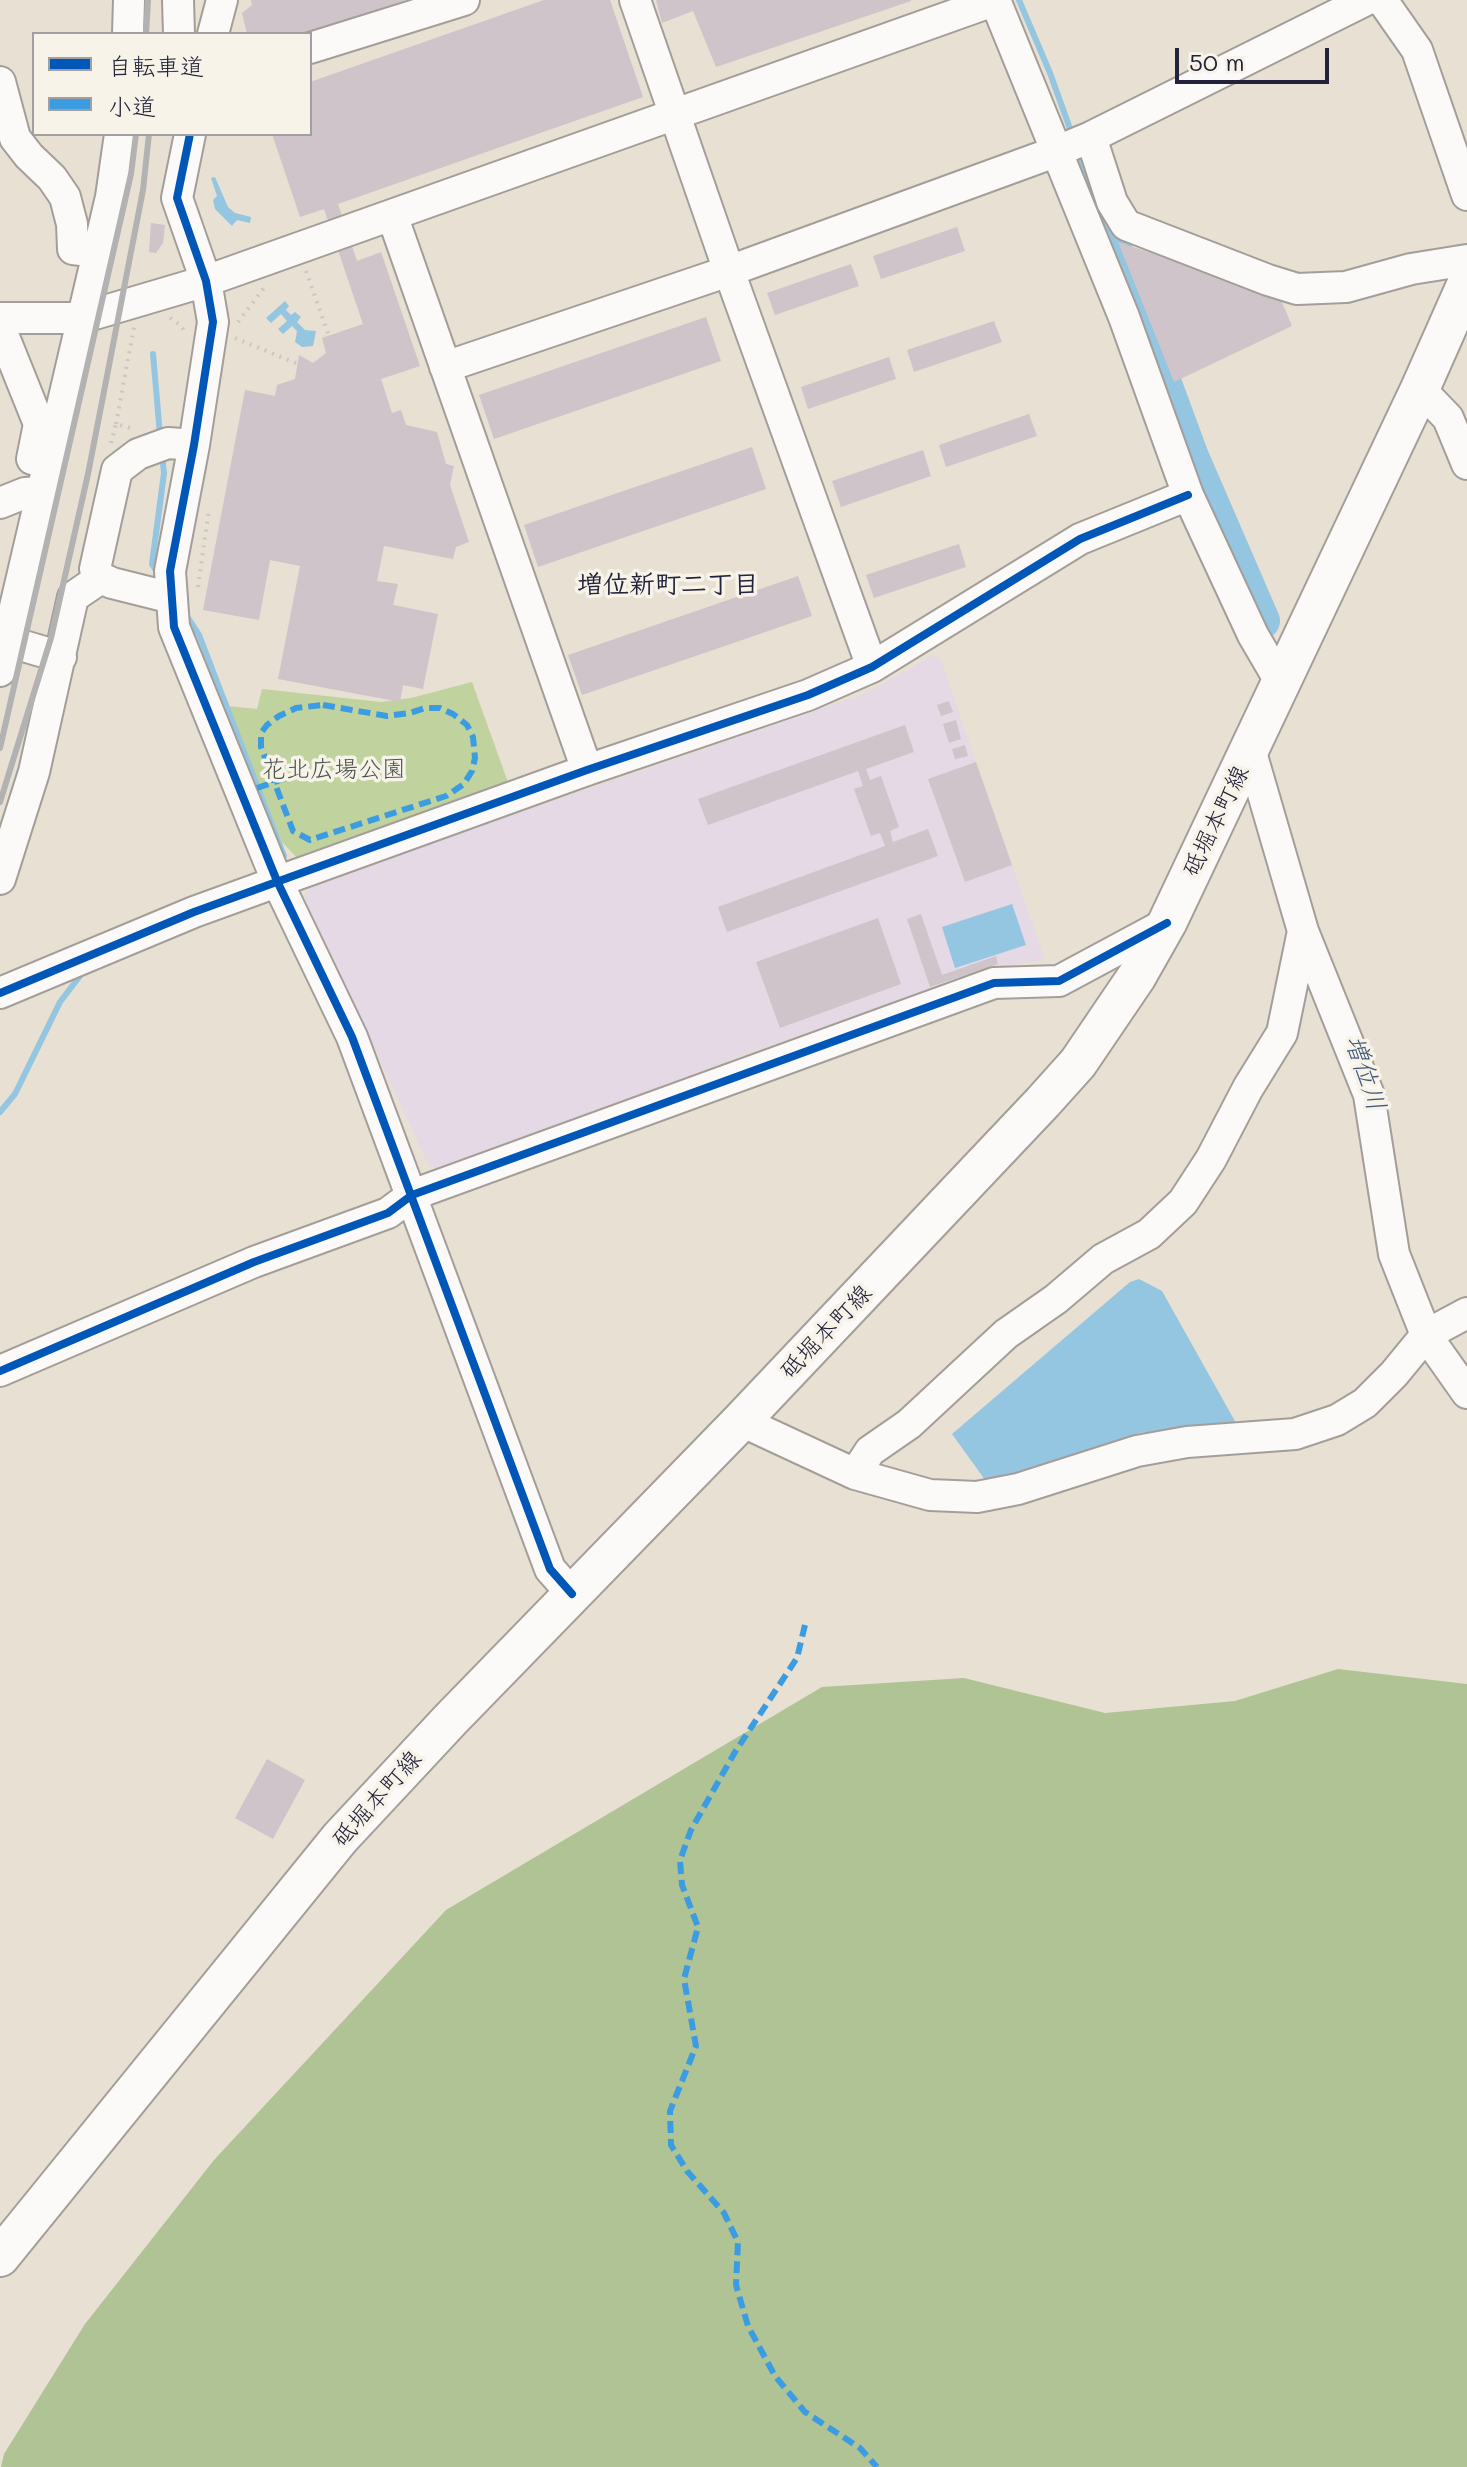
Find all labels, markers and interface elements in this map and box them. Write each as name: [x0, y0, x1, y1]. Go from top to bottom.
legend: [32, 32, 312, 136]
scale bar: [1179, 32, 1333, 82]
text: 50 m: [1189, 46, 1245, 77]
text: 自転車道: [108, 50, 204, 81]
text: 小道: [108, 90, 156, 121]
district label: 増位新町二丁目: [577, 569, 759, 601]
park label: 花北広場公園: [262, 756, 406, 784]
street label: 砥堀本町線: [1177, 761, 1255, 881]
water label: 増位川: [1338, 1031, 1392, 1115]
street label: 砥堀本町線: [774, 1279, 878, 1385]
street label: 砥堀本町線: [326, 1745, 428, 1853]

